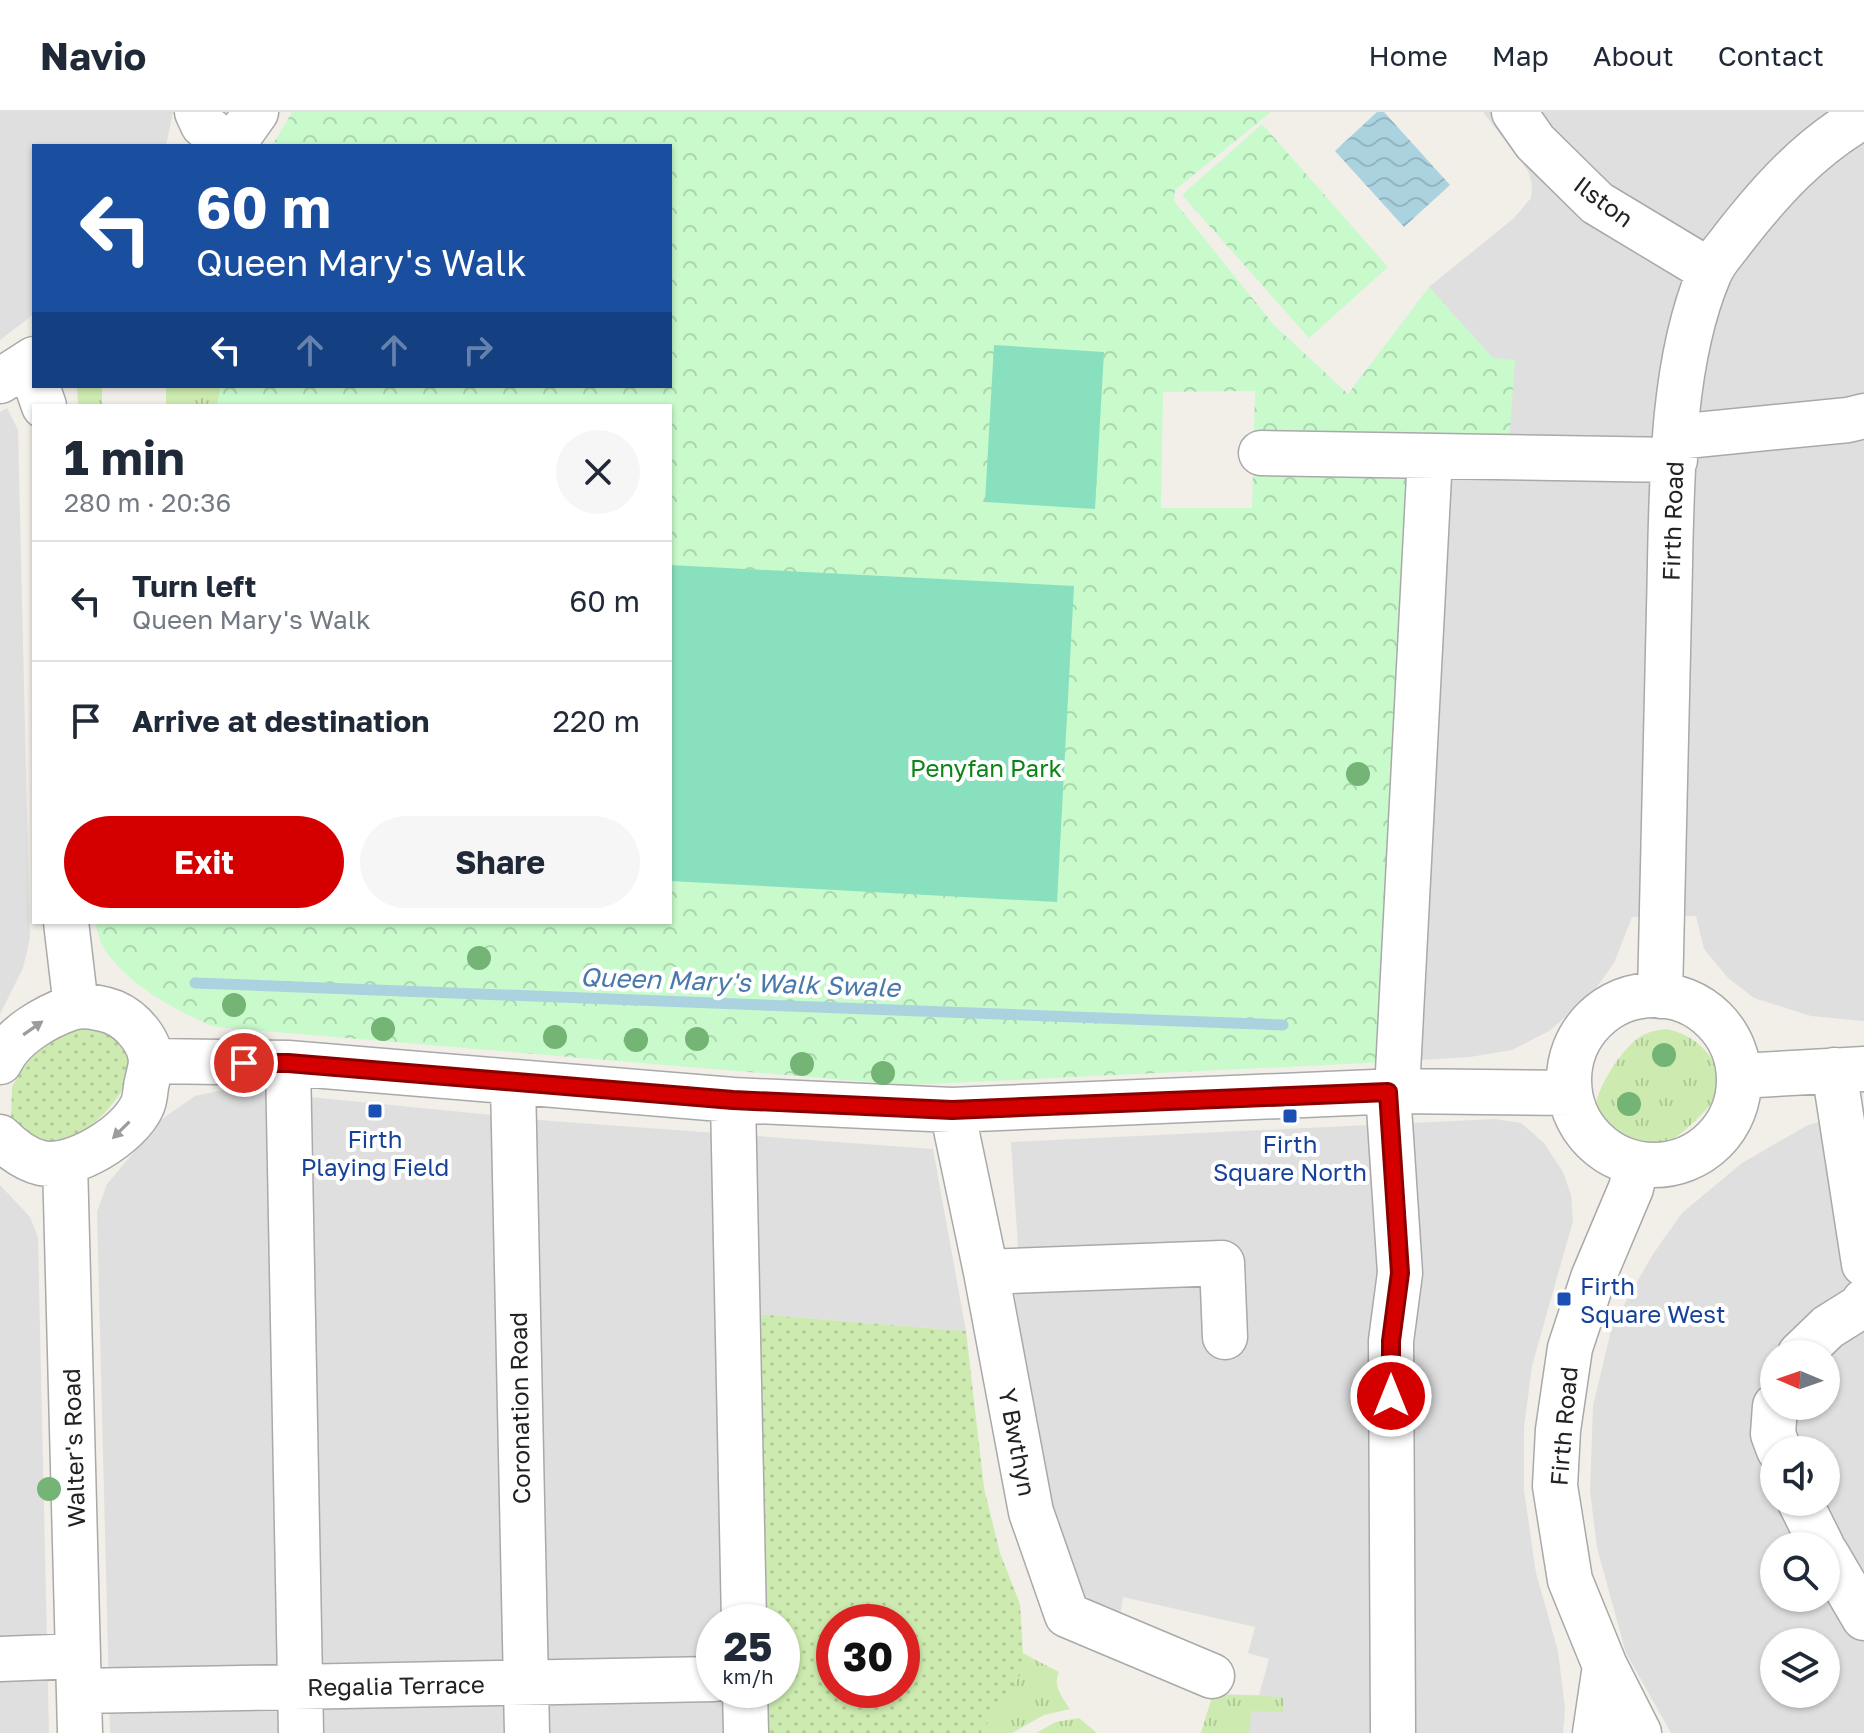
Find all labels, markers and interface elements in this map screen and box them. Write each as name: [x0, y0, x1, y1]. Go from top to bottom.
text: Navio: [40, 33, 146, 78]
text: Home: [1369, 39, 1448, 72]
text: Map: [1492, 39, 1549, 72]
text: About: [1593, 39, 1674, 72]
text: Contact: [1718, 39, 1824, 72]
street label: Ilston: [1569, 169, 1639, 233]
text: 60 m: [196, 173, 331, 240]
icon: left: [64, 176, 168, 280]
text: Queen Mary's Walk: [196, 241, 527, 284]
icon: left: [204, 328, 248, 372]
icon: ahead: [288, 328, 332, 372]
icon: ahead: [372, 328, 416, 372]
icon: right: [456, 328, 500, 372]
text: 1 min: [64, 428, 185, 486]
button: close: [556, 430, 640, 514]
street label: Firth Road: [1655, 461, 1689, 581]
text: 280 m · 20:36: [64, 487, 231, 518]
text: Turn left: [132, 568, 257, 604]
icon: left: [64, 579, 108, 623]
text: 60 m: [569, 583, 640, 619]
text: Queen Mary's Walk: [132, 604, 371, 635]
icon: arrive: [64, 699, 108, 743]
text: Arrive at destination: [132, 703, 429, 739]
text: 220 m: [553, 703, 640, 739]
park label: Penyfan Park: [910, 753, 1062, 782]
button: Exit: [64, 816, 344, 908]
button: Share: [360, 816, 640, 908]
water label: Queen Mary's Walk Swale: [580, 961, 902, 1003]
one-way arrow: [23, 1021, 44, 1036]
pin: [210, 1029, 278, 1097]
icon: arrive: [222, 1041, 266, 1085]
marker: Firth Playing Field: [366, 1102, 384, 1120]
marker: Firth Square North: [1281, 1107, 1299, 1125]
one-way arrow: [112, 1120, 131, 1139]
place label: Firth Playing Field: [301, 1124, 449, 1181]
place label: Firth Square North: [1213, 1129, 1367, 1186]
place label: Firth Square West: [1580, 1271, 1726, 1328]
marker: Firth Square West: [1555, 1290, 1573, 1308]
street label: Coronation Road: [503, 1312, 535, 1504]
north arrow: [1760, 1340, 1840, 1420]
map controls: [1760, 1340, 1840, 1708]
position arrow: [1349, 1354, 1433, 1438]
street label: Firth Road: [1543, 1365, 1583, 1487]
street label: Walter's Road: [56, 1368, 90, 1528]
street label: Y Bwthyn: [993, 1386, 1043, 1498]
button: sound: [1760, 1436, 1840, 1516]
button: search: [1760, 1532, 1840, 1612]
speed limit sign: 30: [816, 1604, 920, 1708]
text: 25: [724, 1622, 772, 1670]
button: layers: [1760, 1628, 1840, 1708]
text: km/h: [723, 1664, 773, 1688]
street label: Regalia Terrace: [307, 1669, 485, 1701]

